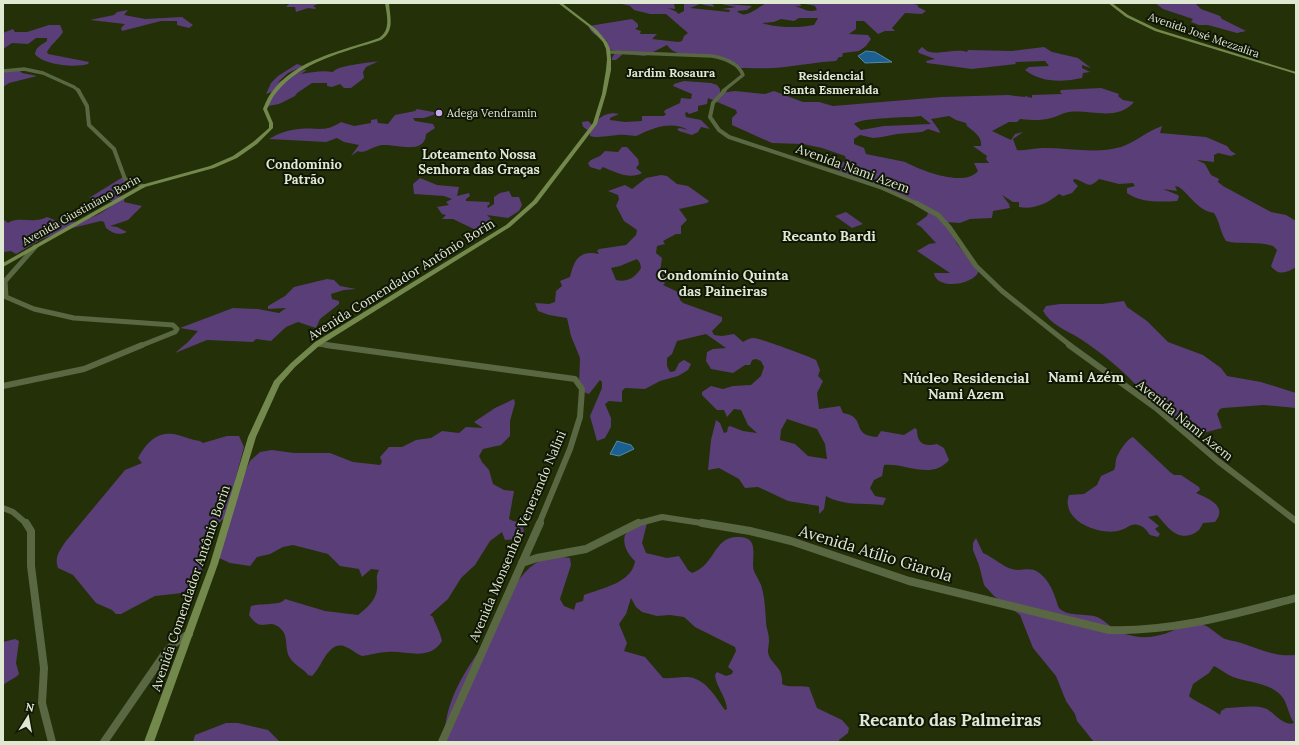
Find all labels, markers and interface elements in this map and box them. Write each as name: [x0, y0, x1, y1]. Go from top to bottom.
street label: Avenida José Mezzalira: [1146, 9, 1262, 61]
district label: Jardim Rosaura: [627, 65, 716, 80]
district label: Residencial Santa Esmeralda: [783, 68, 879, 97]
place label: Adega Vendramin: [446, 106, 537, 120]
marker: Adega Vendramin: [434, 108, 444, 118]
street label: Avenida Nami Azem: [793, 140, 912, 197]
district label: Loteamento Nossa Senhora das Graças: [418, 146, 540, 178]
district label: Condomínio Patrão: [266, 156, 342, 188]
street label: Avenida Giustiniano Borin: [19, 172, 143, 249]
street label: Avenida Comendador Antônio Borin: [304, 215, 498, 345]
district label: Recanto Bardi: [782, 227, 876, 245]
district label: Condomínio Quinta das Paineiras: [657, 266, 789, 300]
district label: Nami Azém: [1048, 368, 1124, 386]
district label: Núcleo Residencial Nami Azem: [903, 369, 1030, 403]
street label: Avenida Nami Azem: [1132, 375, 1237, 465]
street label: Avenida Monsenhor Venerando Nalini: [465, 428, 570, 645]
street label: Avenida Comendador Antônio Borin: [147, 483, 234, 694]
street label: Avenida Atílio Giarola: [796, 520, 955, 586]
north arrow: [8, 697, 48, 737]
text: N: [24, 699, 36, 715]
district label: Recanto das Palmeiras: [859, 709, 1041, 731]

